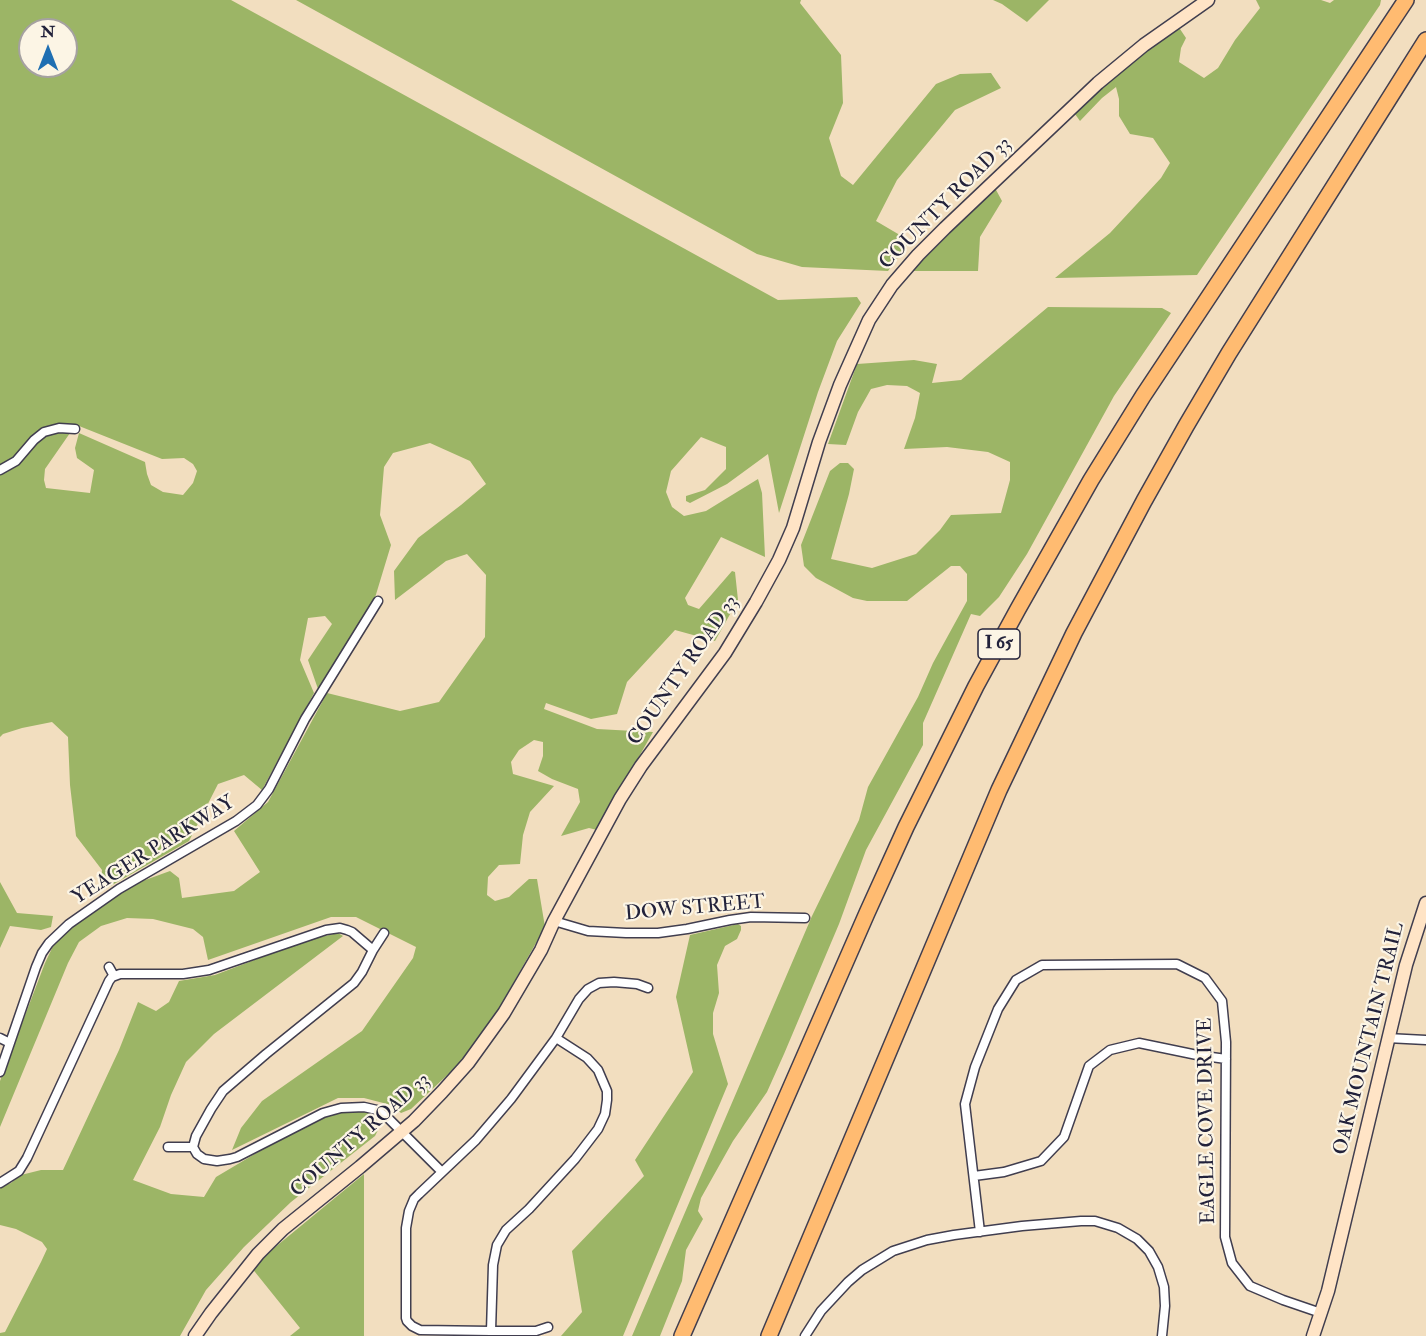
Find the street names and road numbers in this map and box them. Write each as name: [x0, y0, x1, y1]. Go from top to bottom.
street label: COUNTY ROAD 33: [875, 133, 1017, 275]
street label: COUNTY ROAD 33: [623, 592, 745, 750]
road number: I 65: [978, 629, 1020, 659]
street label: YEAGER PARKWAY: [68, 791, 240, 911]
street label: DOW STREET: [624, 891, 766, 927]
street label: OAK MOUNTAIN TRAIL: [1330, 920, 1410, 1158]
street label: EAGLE COVE DRIVE: [1194, 1017, 1222, 1225]
street label: COUNTY ROAD 33: [286, 1069, 436, 1203]

